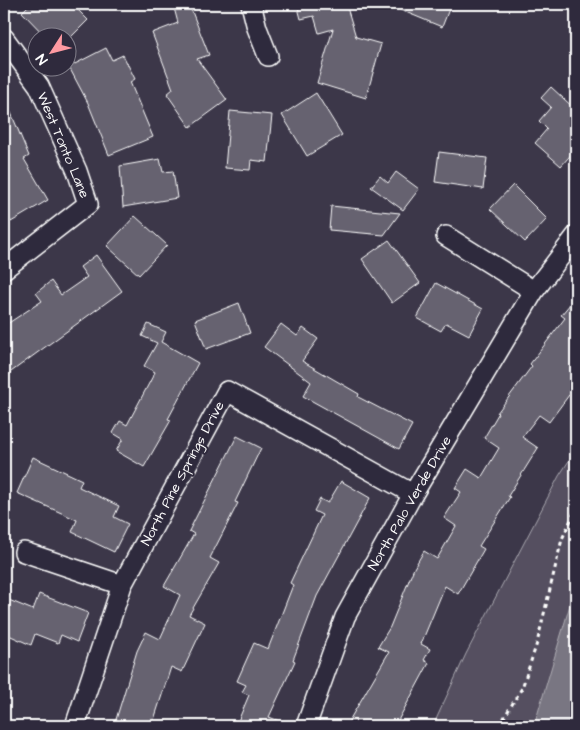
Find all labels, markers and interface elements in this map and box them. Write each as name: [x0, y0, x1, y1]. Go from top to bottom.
north arrow: [28, 28, 78, 78]
text: N: [31, 49, 53, 68]
street label: West Tonto Lane: [32, 89, 95, 202]
street label: North Pine Springs Drive: [136, 397, 230, 549]
street label: North Palo Verde Drive: [363, 432, 457, 575]

